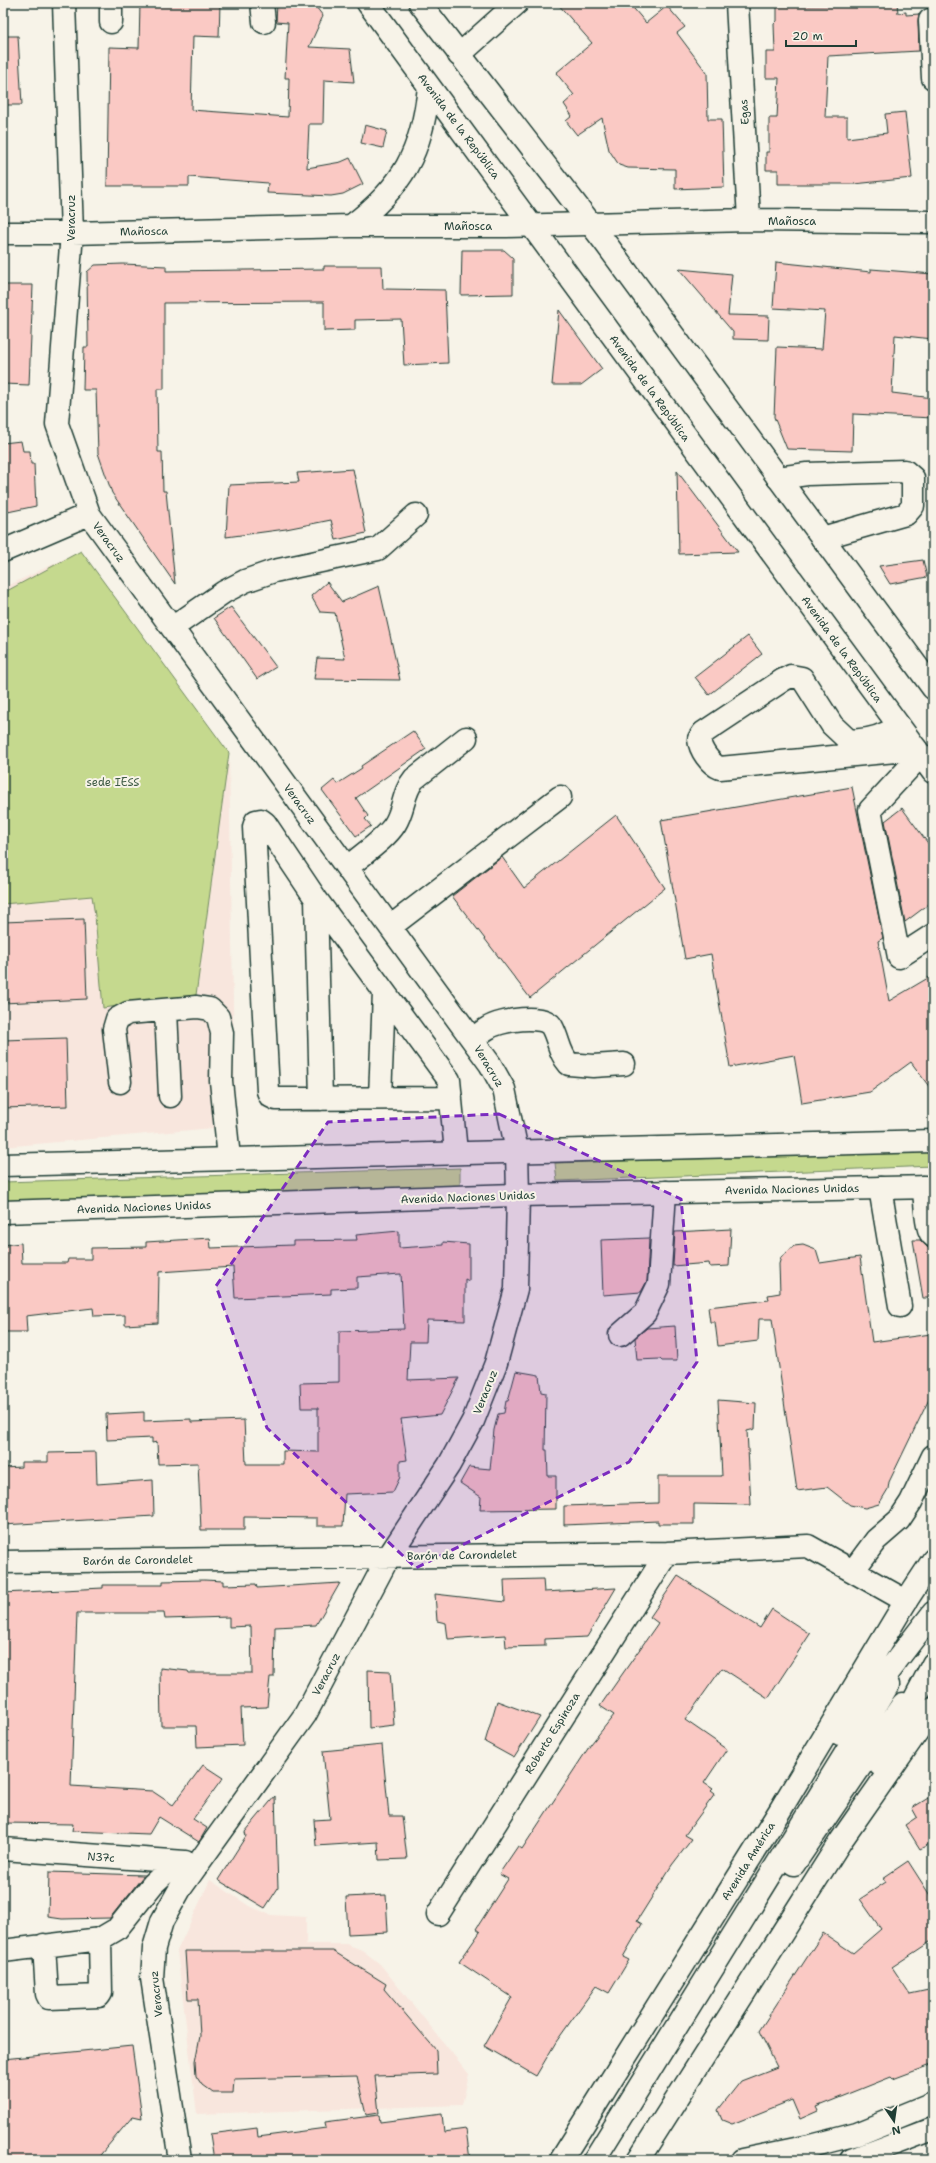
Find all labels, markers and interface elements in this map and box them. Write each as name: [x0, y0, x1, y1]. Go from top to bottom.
scale bar: [786, 22, 856, 48]
text: 20 m: [792, 28, 823, 44]
street label: Avenida de la República: [414, 71, 503, 182]
street label: Egas: [736, 99, 753, 125]
street label: Veracruz: [64, 195, 79, 241]
street label: Mañosca: [768, 214, 816, 229]
street label: Mañosca: [444, 219, 492, 234]
street label: Mañosca: [120, 224, 168, 239]
street label: Avenida de la República: [606, 332, 693, 445]
street label: Veracruz: [89, 519, 128, 566]
street label: Avenida de la República: [798, 593, 885, 706]
park label: sede IESS: [87, 775, 139, 790]
street label: Veracruz: [280, 781, 319, 828]
street label: Veracruz: [470, 1042, 507, 1090]
street label: Avenida Naciones Unidas: [724, 1181, 860, 1198]
street label: Avenida Naciones Unidas: [400, 1188, 536, 1207]
street label: Avenida Naciones Unidas: [76, 1198, 212, 1217]
street label: Veracruz: [470, 1368, 501, 1417]
street label: Barón de Carondelet: [407, 1547, 517, 1564]
street label: Barón de Carondelet: [83, 1552, 193, 1569]
street label: Veracruz: [309, 1650, 344, 1698]
street label: Roberto Espinoza: [521, 1690, 584, 1777]
street label: Avenida América: [718, 1819, 779, 1903]
street label: N37c: [87, 1849, 116, 1866]
street label: Veracruz: [147, 1970, 166, 2018]
north arrow: [874, 2101, 914, 2141]
text: N: [890, 2122, 902, 2139]

